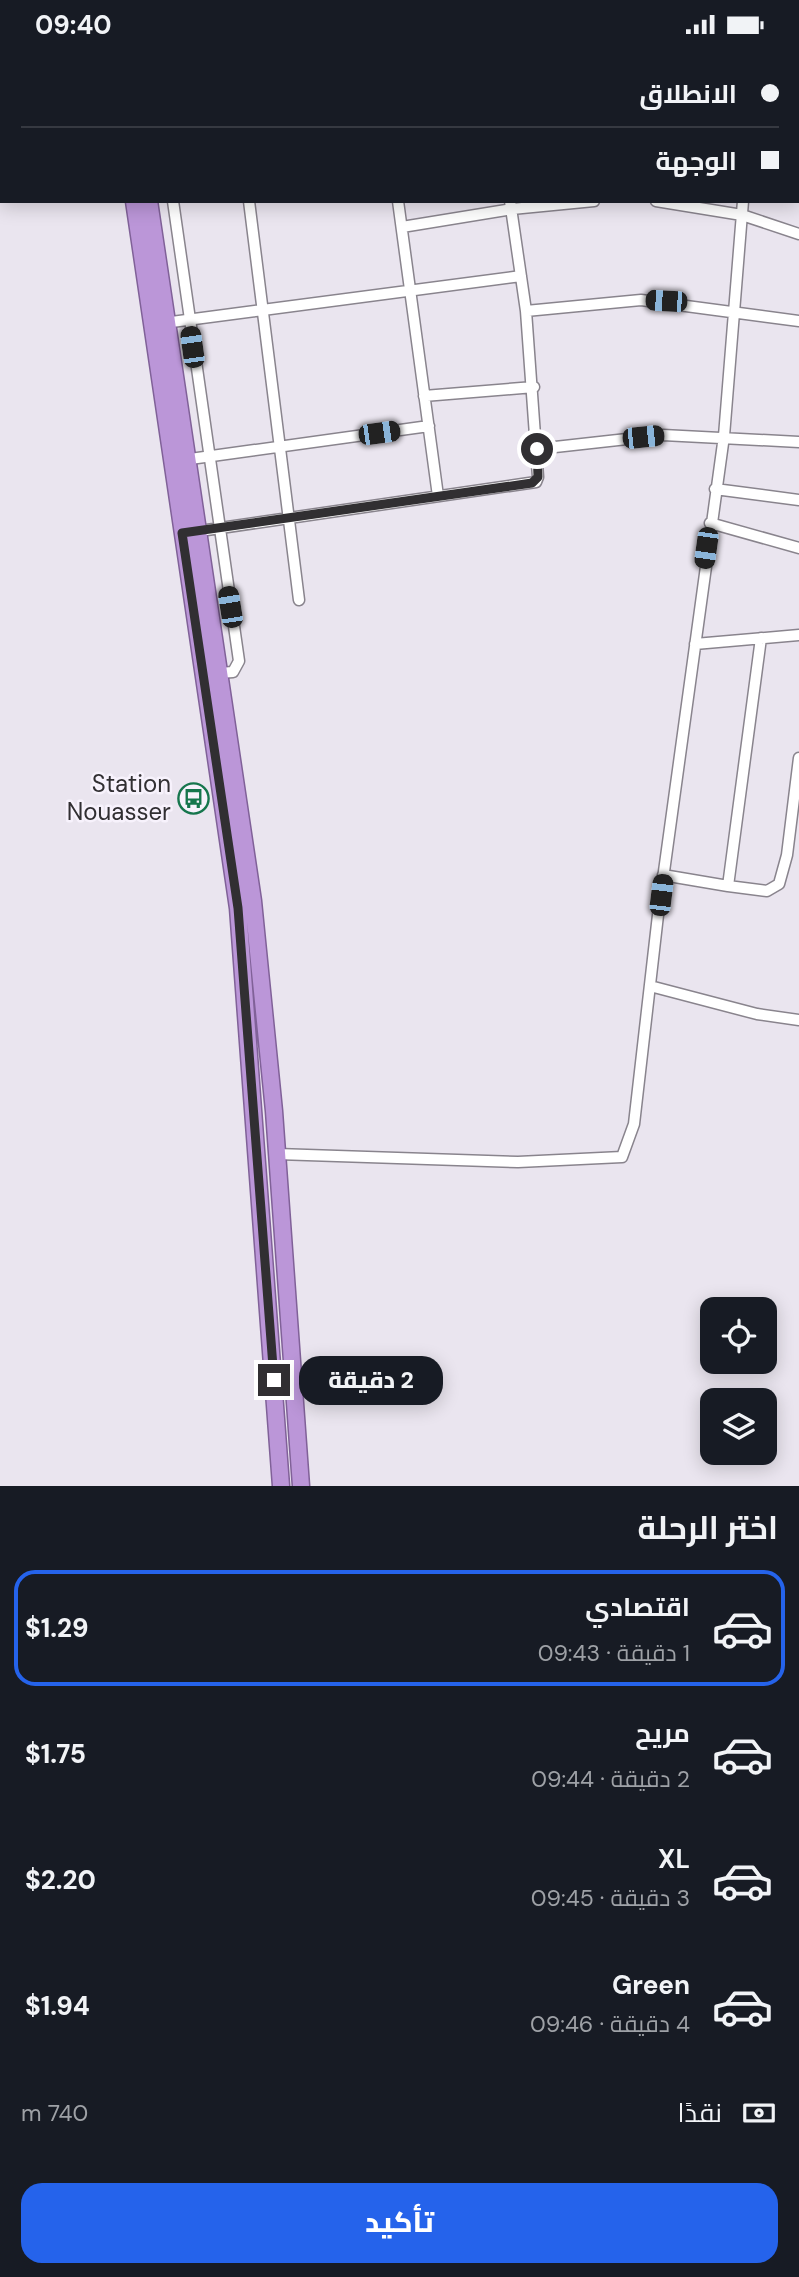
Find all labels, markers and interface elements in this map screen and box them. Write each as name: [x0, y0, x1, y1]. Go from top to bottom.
text: 09:40: [35, 8, 112, 42]
text: الانطلاق: [639, 77, 737, 111]
text: الوجهة: [656, 144, 737, 178]
car: [645, 289, 688, 313]
car: [179, 325, 206, 369]
car: [357, 420, 402, 446]
car: [622, 424, 665, 450]
route start: [521, 433, 553, 465]
car: [693, 526, 720, 570]
car: [217, 585, 244, 629]
place label: Station Nouasser: [67, 768, 171, 827]
bus stop icon: Station Nouasser: [177, 781, 211, 815]
car: [649, 873, 674, 917]
map controls: [700, 1297, 777, 1465]
button: locate: [700, 1297, 777, 1374]
callout: 2 دقيقة: [298, 1355, 442, 1405]
route end: [258, 1364, 290, 1396]
text: 2 دقيقة: [328, 1365, 414, 1395]
button: layers: [700, 1388, 777, 1465]
text: اختر الرحلة: [637, 1507, 778, 1549]
text: اقتصادي: [585, 1590, 690, 1624]
icon: car: [711, 1597, 774, 1660]
text: $1.29: [25, 1611, 89, 1645]
text: 1 دقيقة · 09:43: [538, 1638, 690, 1668]
text: مريح: [635, 1716, 690, 1750]
icon: car: [711, 1723, 774, 1786]
text: $1.75: [25, 1737, 86, 1771]
text: 2 دقيقة · 09:44: [531, 1764, 690, 1794]
text: XL: [658, 1842, 690, 1876]
icon: car: [711, 1849, 774, 1912]
text: $2.20: [25, 1863, 96, 1897]
text: 3 دقيقة · 09:45: [531, 1883, 690, 1913]
text: Green: [612, 1968, 690, 2002]
icon: car: [711, 1975, 774, 2038]
text: $1.94: [25, 1989, 90, 2023]
text: 4 دقيقة · 09:46: [530, 2009, 690, 2039]
icon: cash: [740, 2094, 778, 2132]
text: نقدًا: [678, 2096, 722, 2130]
text: 740 m: [21, 2098, 88, 2128]
button: تأكيد: [21, 2183, 778, 2263]

